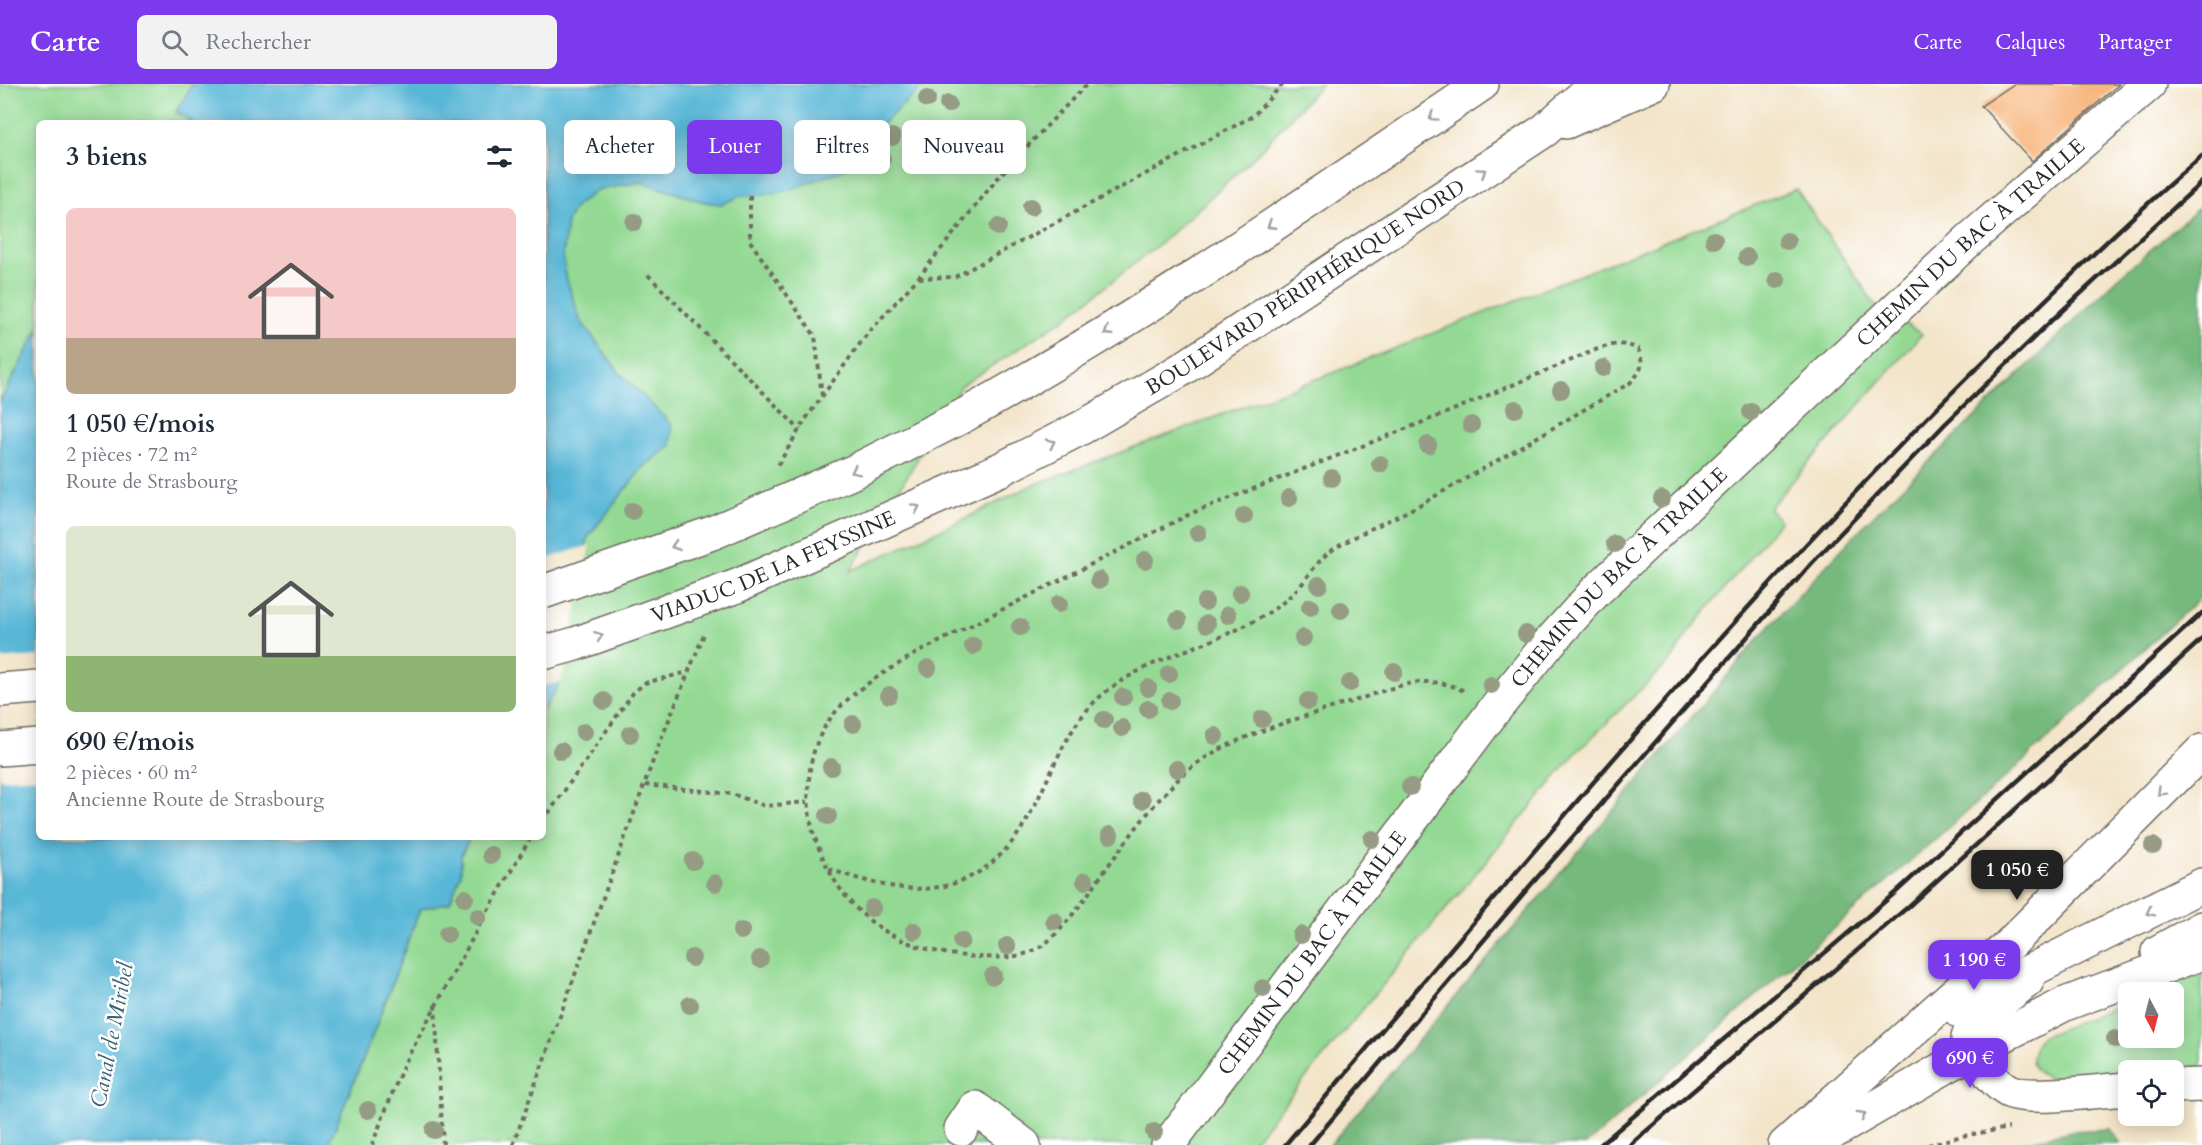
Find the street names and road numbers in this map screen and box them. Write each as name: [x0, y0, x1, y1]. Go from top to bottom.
street label: CHEMIN DU BAC À TRAILLE: [1850, 131, 2091, 353]
street label: BOULEVARD PÉRIPHÉRIQUE NORD: [1140, 172, 1471, 402]
street label: CHEMIN DU BAC À TRAILLE: [1504, 460, 1734, 694]
street label: VIADUC DE LA FEYSSINE: [647, 503, 900, 630]
street label: CHEMIN DU BAC À TRAILLE: [1211, 825, 1413, 1081]

